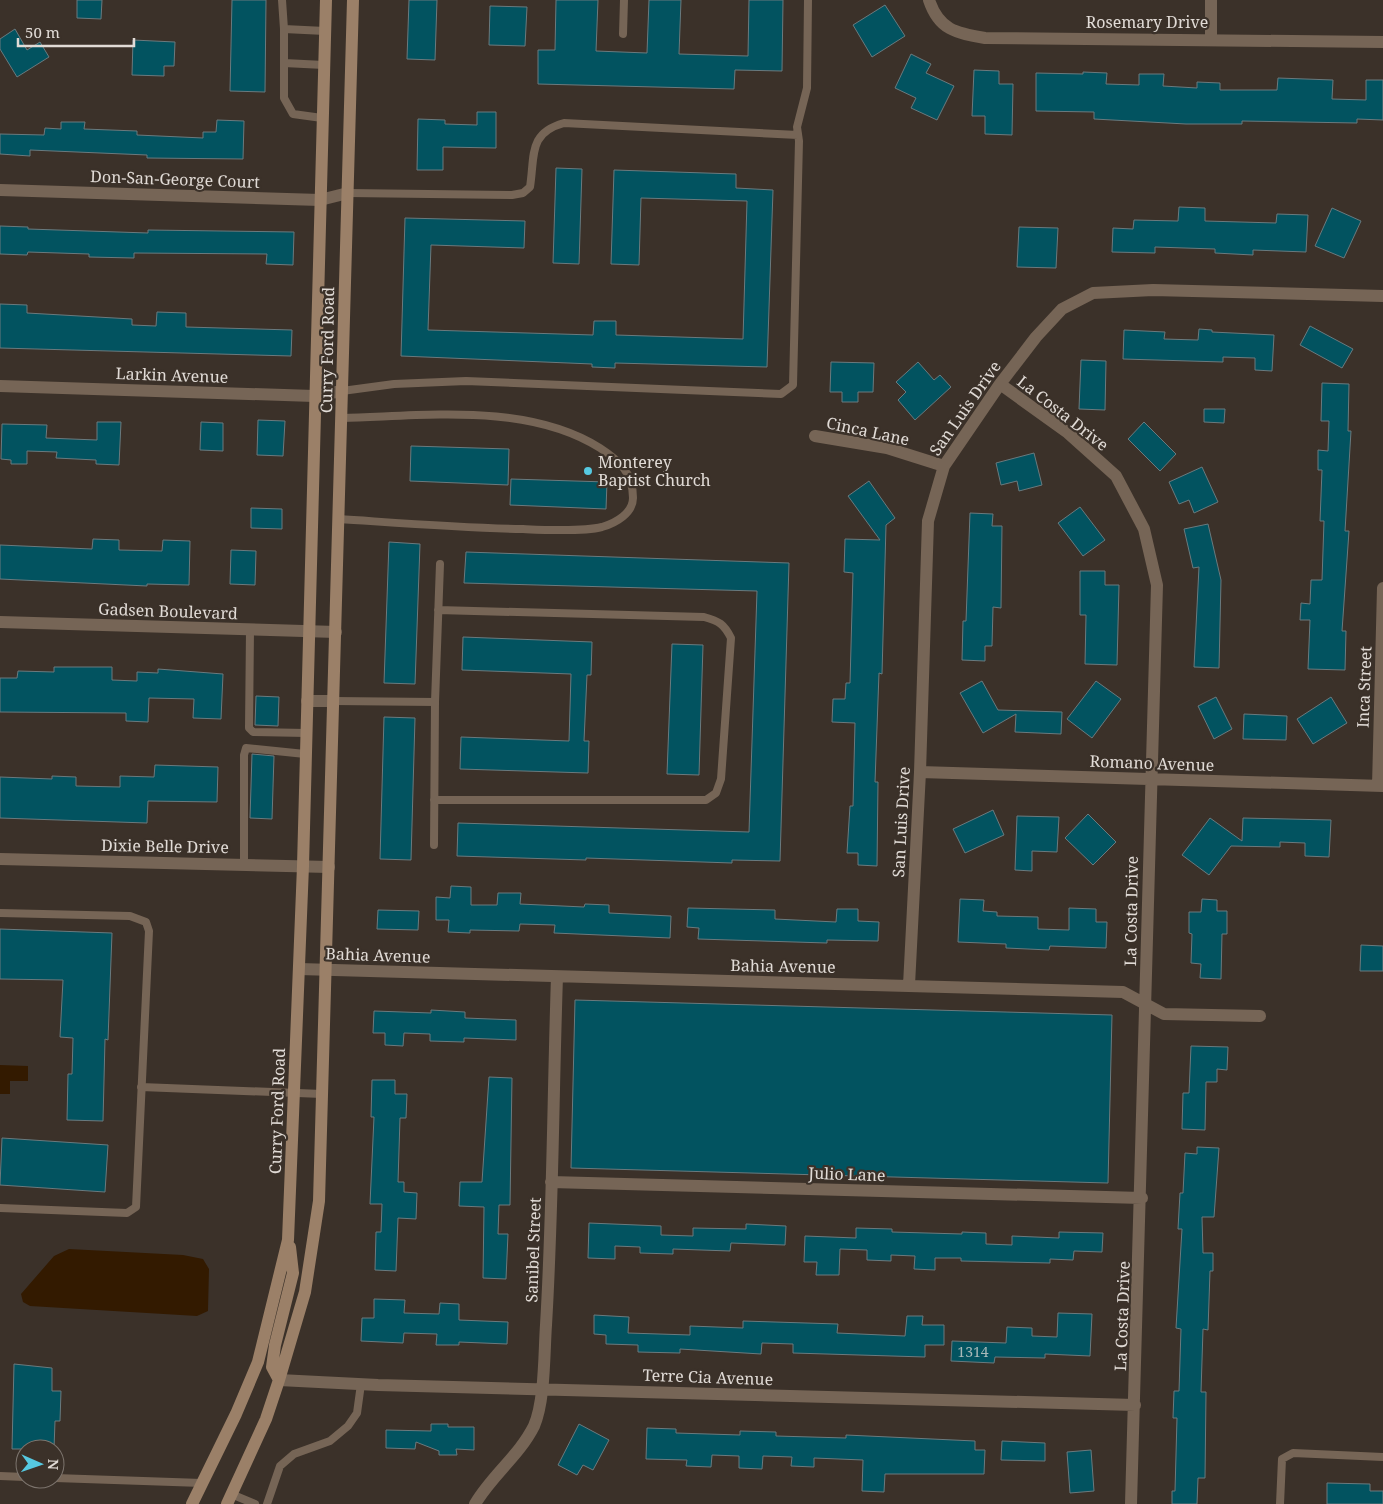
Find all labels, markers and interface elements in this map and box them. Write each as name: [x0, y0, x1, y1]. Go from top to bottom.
street label: Rosemary Drive: [1086, 11, 1208, 33]
scale bar: [18, 15, 134, 47]
text: 50 m: [25, 22, 60, 42]
street label: Don-San-George Court: [90, 165, 260, 193]
street label: Curry Ford Road: [315, 286, 339, 413]
street label: San Luis Drive: [924, 356, 1006, 460]
street label: Larkin Avenue: [115, 362, 229, 388]
street label: La Costa Drive: [1013, 370, 1113, 456]
street label: Cinca Lane: [825, 411, 911, 451]
place label: Monterey Baptist Church: [598, 451, 711, 491]
marker: Monterey Baptist Church: [582, 465, 594, 477]
street label: Gadsen Boulevard: [98, 598, 238, 624]
street label: Inca Street: [1352, 645, 1376, 728]
street label: Romano Avenue: [1089, 750, 1215, 776]
street label: San Luis Drive: [887, 766, 915, 878]
street label: Dixie Belle Drive: [101, 834, 229, 858]
street label: La Costa Drive: [1119, 856, 1143, 966]
street label: Bahia Avenue: [325, 942, 431, 968]
street label: Bahia Avenue: [730, 954, 836, 978]
street label: Curry Ford Road: [264, 1047, 290, 1175]
street label: Julio Lane: [807, 1162, 886, 1186]
street label: Sanibel Street: [520, 1197, 546, 1303]
street label: La Costa Drive: [1109, 1260, 1135, 1372]
house number: 1314: [957, 1342, 989, 1361]
street label: Terre Cia Avenue: [642, 1364, 774, 1390]
north arrow: [15, 1439, 65, 1489]
text: N: [44, 1459, 63, 1470]

